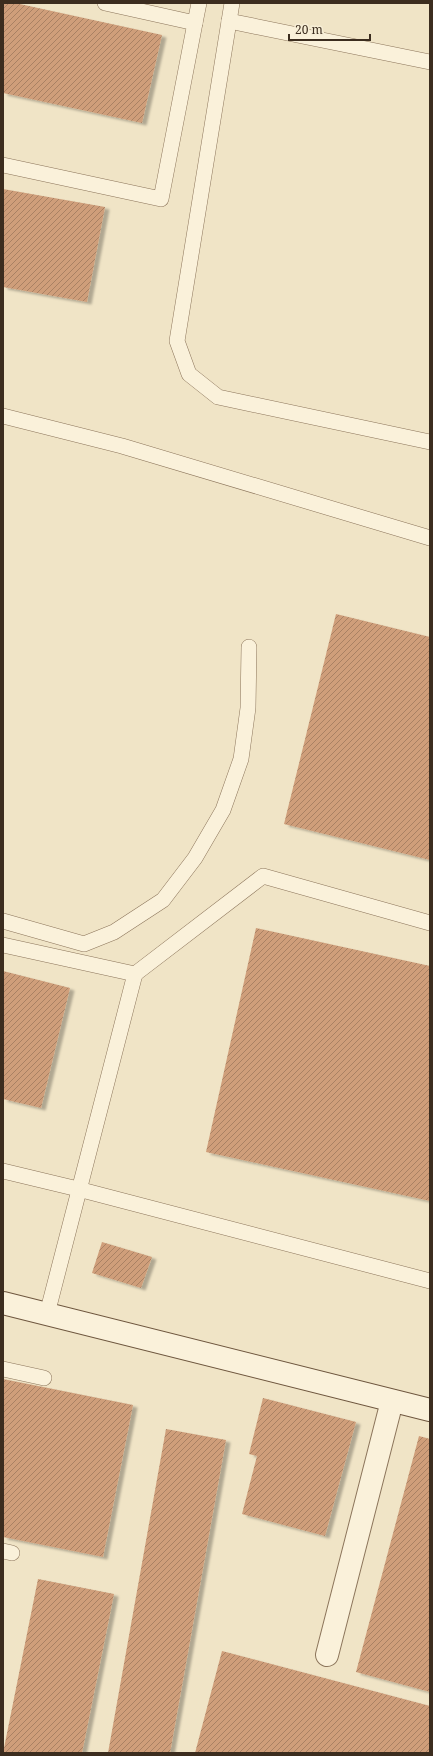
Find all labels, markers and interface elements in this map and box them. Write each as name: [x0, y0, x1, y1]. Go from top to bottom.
scale bar: [289, 16, 370, 42]
text: 20 m: [295, 21, 323, 38]

